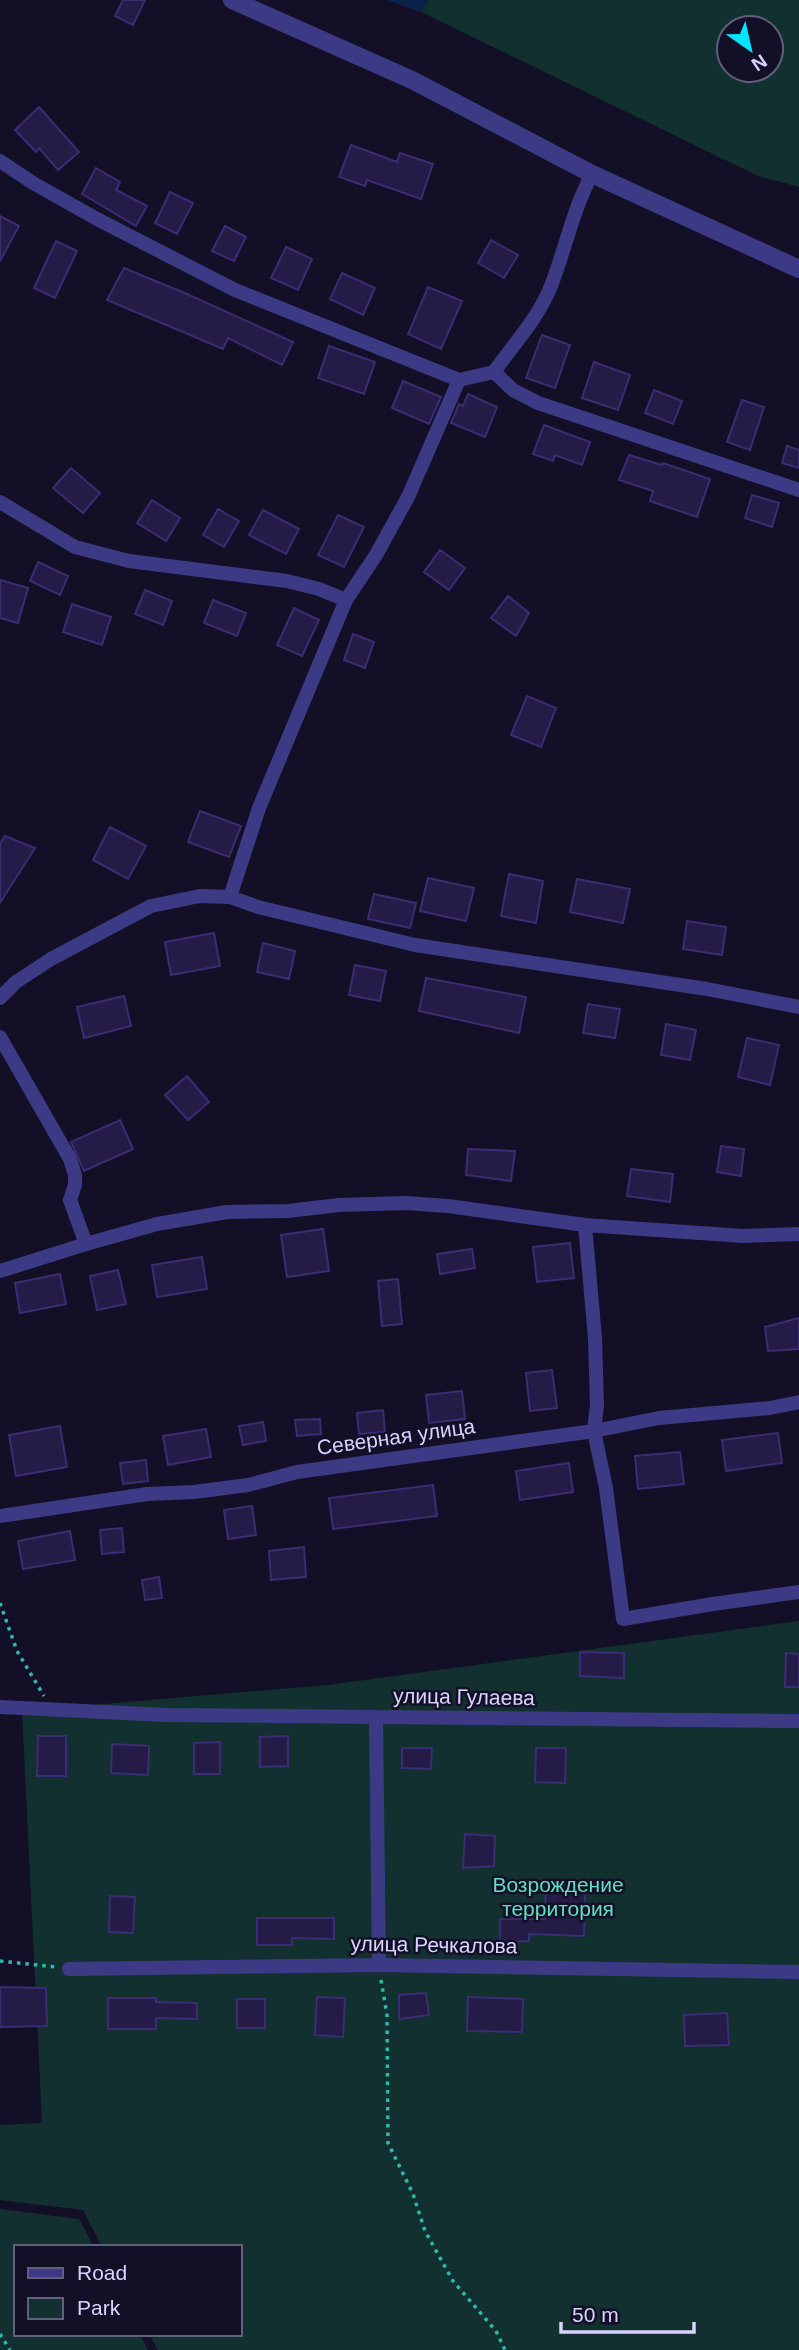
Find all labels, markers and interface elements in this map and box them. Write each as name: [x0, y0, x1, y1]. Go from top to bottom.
north arrow: [715, 14, 785, 84]
text: N: [748, 50, 771, 75]
street label: Северная улица: [315, 1414, 477, 1459]
street label: улица Гулаева: [393, 1684, 535, 1709]
park label: Возрождение территория: [492, 1873, 624, 1920]
street label: улица Речкалова: [350, 1932, 518, 1957]
legend: [14, 2245, 242, 2336]
text: Road: [77, 2261, 127, 2284]
scale bar: [561, 2290, 694, 2334]
text: Park: [77, 2296, 121, 2319]
text: 50 m: [572, 2303, 619, 2326]

